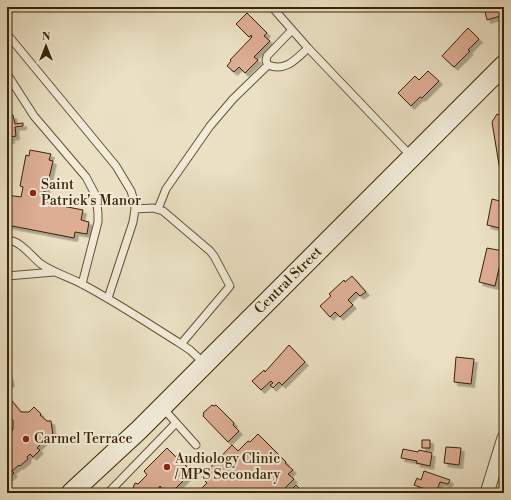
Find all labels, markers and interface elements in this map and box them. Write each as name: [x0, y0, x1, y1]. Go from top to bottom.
north arrow: [26, 26, 66, 66]
text: N: [42, 30, 51, 44]
place label: Saint Patrick's Manor: [41, 176, 141, 210]
marker: Saint Patrick's Manor: [28, 188, 38, 198]
street label: Central Street: [251, 243, 326, 318]
place label: Carmel Terrace: [34, 430, 133, 448]
marker: Carmel Terrace: [21, 434, 31, 444]
place label: Audiology Clinic / MPS Secondary: [174, 450, 280, 484]
marker: Audiology Clinic / MPS Secondary: [162, 462, 172, 472]

